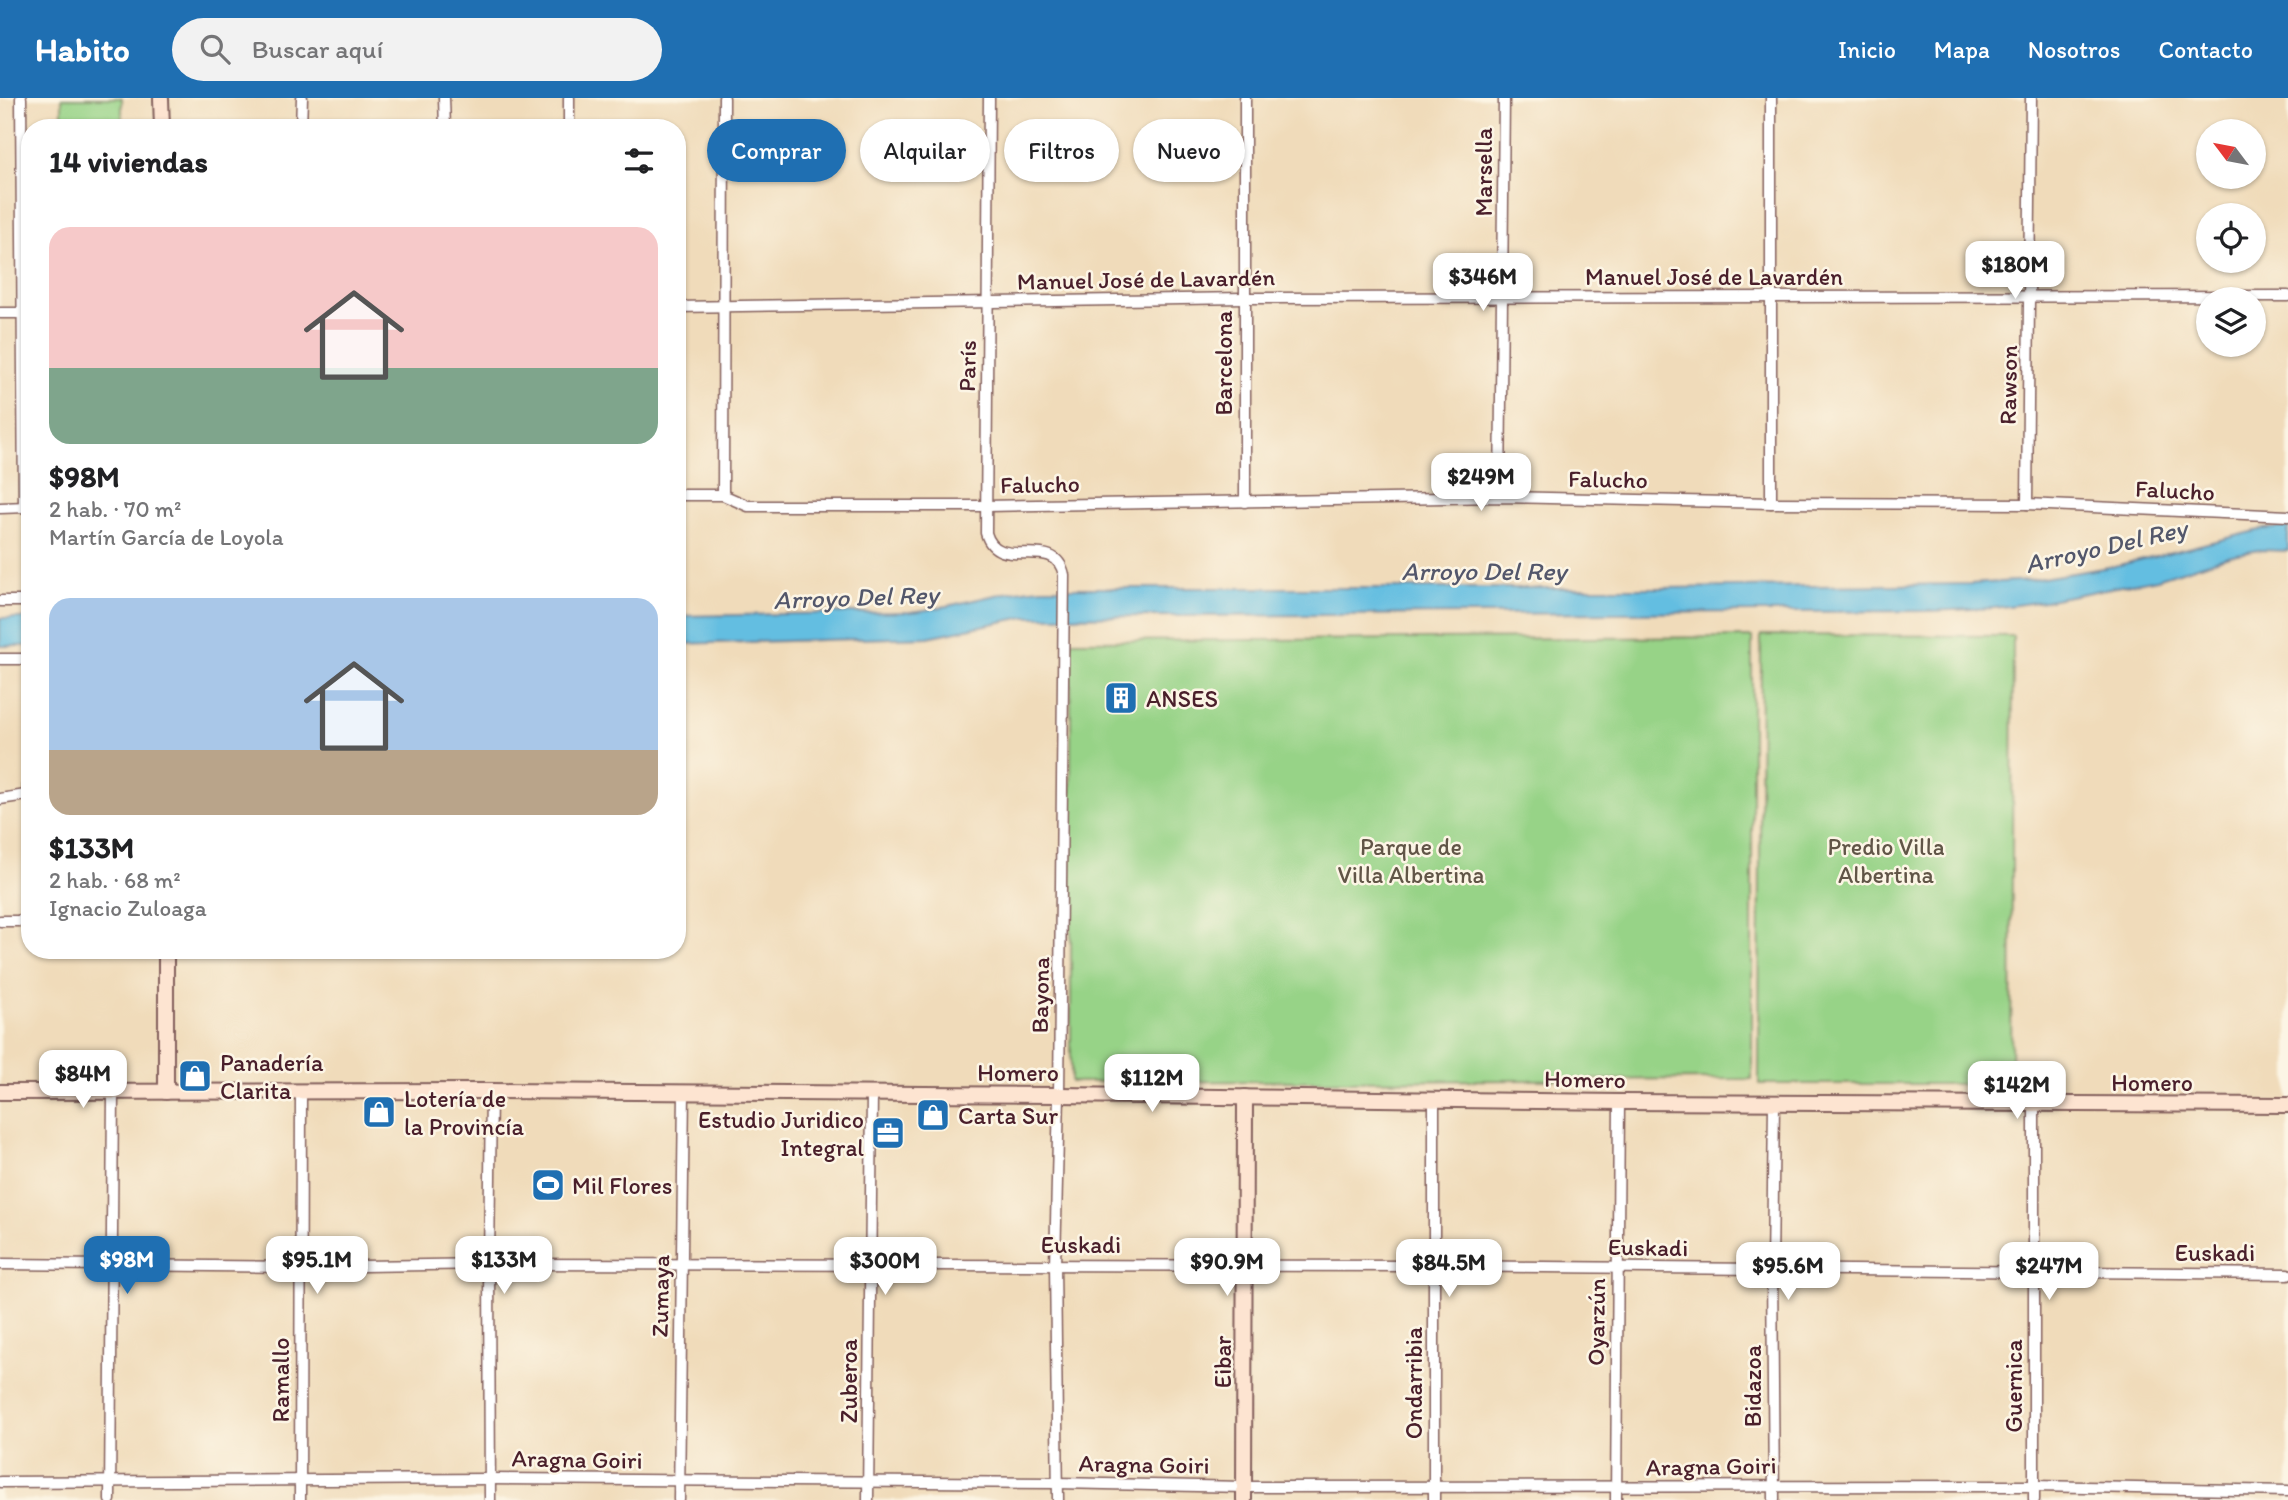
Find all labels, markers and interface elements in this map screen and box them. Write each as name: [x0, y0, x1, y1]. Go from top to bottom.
search box: [172, 18, 662, 81]
text: Habito: [35, 30, 130, 69]
icon: search: [196, 30, 234, 68]
text: Buscar aquí: [252, 33, 383, 65]
text: Inicio: [1838, 35, 1896, 64]
text: Mapa: [1934, 35, 1990, 64]
text: Nosotros: [2028, 35, 2120, 64]
text: Contacto: [2158, 35, 2253, 64]
chip: Comprar: [707, 119, 846, 182]
chip: Alquilar: [860, 119, 990, 182]
chip: Filtros: [1004, 119, 1119, 182]
chip: Nuevo: [1133, 119, 1245, 182]
north arrow: [2196, 119, 2266, 189]
map controls: [2196, 119, 2266, 357]
street label: Marsella: [1469, 127, 1498, 217]
icon: filters: [620, 142, 658, 180]
text: 14 viviendas: [49, 143, 208, 180]
button: locate: [2196, 203, 2266, 273]
pin: $180M: [1966, 242, 2064, 301]
text: $180M: [1981, 250, 2049, 278]
pin: $346M: [1434, 254, 1532, 313]
street label: Manuel José de Lavardén: [1017, 262, 1276, 296]
text: $346M: [1449, 262, 1517, 290]
street label: Manuel José de Lavardén: [1585, 262, 1843, 291]
icon: home: [291, 272, 417, 398]
button: layers: [2196, 287, 2266, 357]
street label: Barcelona: [1209, 310, 1238, 415]
street label: París: [952, 340, 982, 392]
street label: Rawson: [1993, 344, 2023, 425]
pin: $249M: [1432, 454, 1530, 513]
text: $98M: [49, 458, 120, 495]
text: $249M: [1447, 462, 1515, 490]
street label: Falucho: [1568, 464, 1648, 494]
street label: Falucho: [1000, 469, 1080, 499]
street label: Falucho: [2134, 473, 2216, 507]
text: 2 hab. · 70 m²: [49, 495, 181, 523]
water label: Arroyo Del Rey: [2022, 511, 2193, 580]
text: Martín García de Loyola: [49, 523, 284, 551]
water label: Arroyo Del Rey: [1401, 555, 1569, 587]
water label: Arroyo Del Rey: [773, 578, 942, 616]
icon: home: [291, 643, 417, 769]
building icon: ANSES: [1102, 679, 1140, 717]
place label: ANSES: [1146, 684, 1218, 713]
text: $133M: [49, 829, 134, 866]
park label: Parque de Villa Albertina: [1338, 832, 1485, 889]
park label: Predio Villa Albertina: [1828, 832, 1945, 889]
text: 2 hab. · 68 m²: [49, 866, 181, 894]
text: Ignacio Zuloaga: [49, 894, 207, 922]
street label: Bayona: [1025, 956, 1055, 1033]
place label: Panadería Clarita: [220, 1048, 324, 1105]
pin: $84M: [42, 1051, 124, 1110]
pin: $112M: [1103, 1054, 1201, 1114]
shop icon: Panadería Clarita: [176, 1057, 214, 1095]
street label: Homero: [977, 1058, 1059, 1087]
text: $84M: [55, 1059, 111, 1087]
pin: $142M: [1968, 1062, 2066, 1121]
text: $112M: [1120, 1063, 1184, 1091]
street label: Homero: [1544, 1064, 1626, 1094]
street label: Homero: [2111, 1068, 2193, 1097]
text: $142M: [1984, 1070, 2050, 1098]
place label: Lotería de la Provincía: [404, 1084, 524, 1141]
shop icon: Lotería de la Provincía: [360, 1093, 398, 1131]
shop icon: Carta Sur: [914, 1096, 952, 1134]
place label: Carta Sur: [958, 1101, 1058, 1130]
place label: Estudio Juridico Integral: [698, 1105, 864, 1162]
office icon: Estudio Juridico Integral: [869, 1114, 907, 1152]
sports icon: Mil Flores: [529, 1166, 567, 1204]
place label: Mil Flores: [572, 1171, 672, 1200]
street label: Euskadi: [1041, 1230, 1121, 1259]
street label: Euskadi: [1608, 1232, 1688, 1262]
pin: $98M: [86, 1236, 168, 1296]
pin: $95.1M: [260, 1236, 374, 1296]
pin: $133M: [455, 1236, 553, 1296]
pin: $300M: [836, 1238, 934, 1297]
pin: $90.9M: [1170, 1238, 1284, 1298]
street label: Euskadi: [2175, 1238, 2255, 1267]
pin: $84.5M: [1392, 1240, 1506, 1299]
pin: $95.6M: [1731, 1242, 1845, 1302]
pin: $247M: [2000, 1242, 2098, 1302]
text: $98M: [100, 1245, 154, 1273]
text: $95.1M: [282, 1245, 352, 1273]
text: $133M: [471, 1245, 537, 1273]
text: $300M: [850, 1246, 920, 1274]
text: $90.9M: [1190, 1247, 1264, 1275]
text: $84.5M: [1412, 1248, 1486, 1276]
text: $95.6M: [1752, 1251, 1824, 1279]
text: $247M: [2015, 1251, 2083, 1279]
street label: Zumaya: [645, 1254, 675, 1338]
street label: Oyarzún: [1581, 1277, 1611, 1366]
street label: Ondarribia: [1399, 1326, 1428, 1439]
street label: Eibar: [1208, 1336, 1237, 1388]
street label: Ramallo: [266, 1338, 295, 1422]
street label: Zuberoa: [834, 1338, 863, 1423]
street label: Guernica: [1999, 1339, 2028, 1433]
street label: Bidazoa: [1738, 1344, 1767, 1427]
street label: Aragna Goiri: [511, 1443, 643, 1475]
street label: Aragna Goiri: [1078, 1448, 1210, 1480]
street label: Aragna Goiri: [1645, 1450, 1777, 1482]

